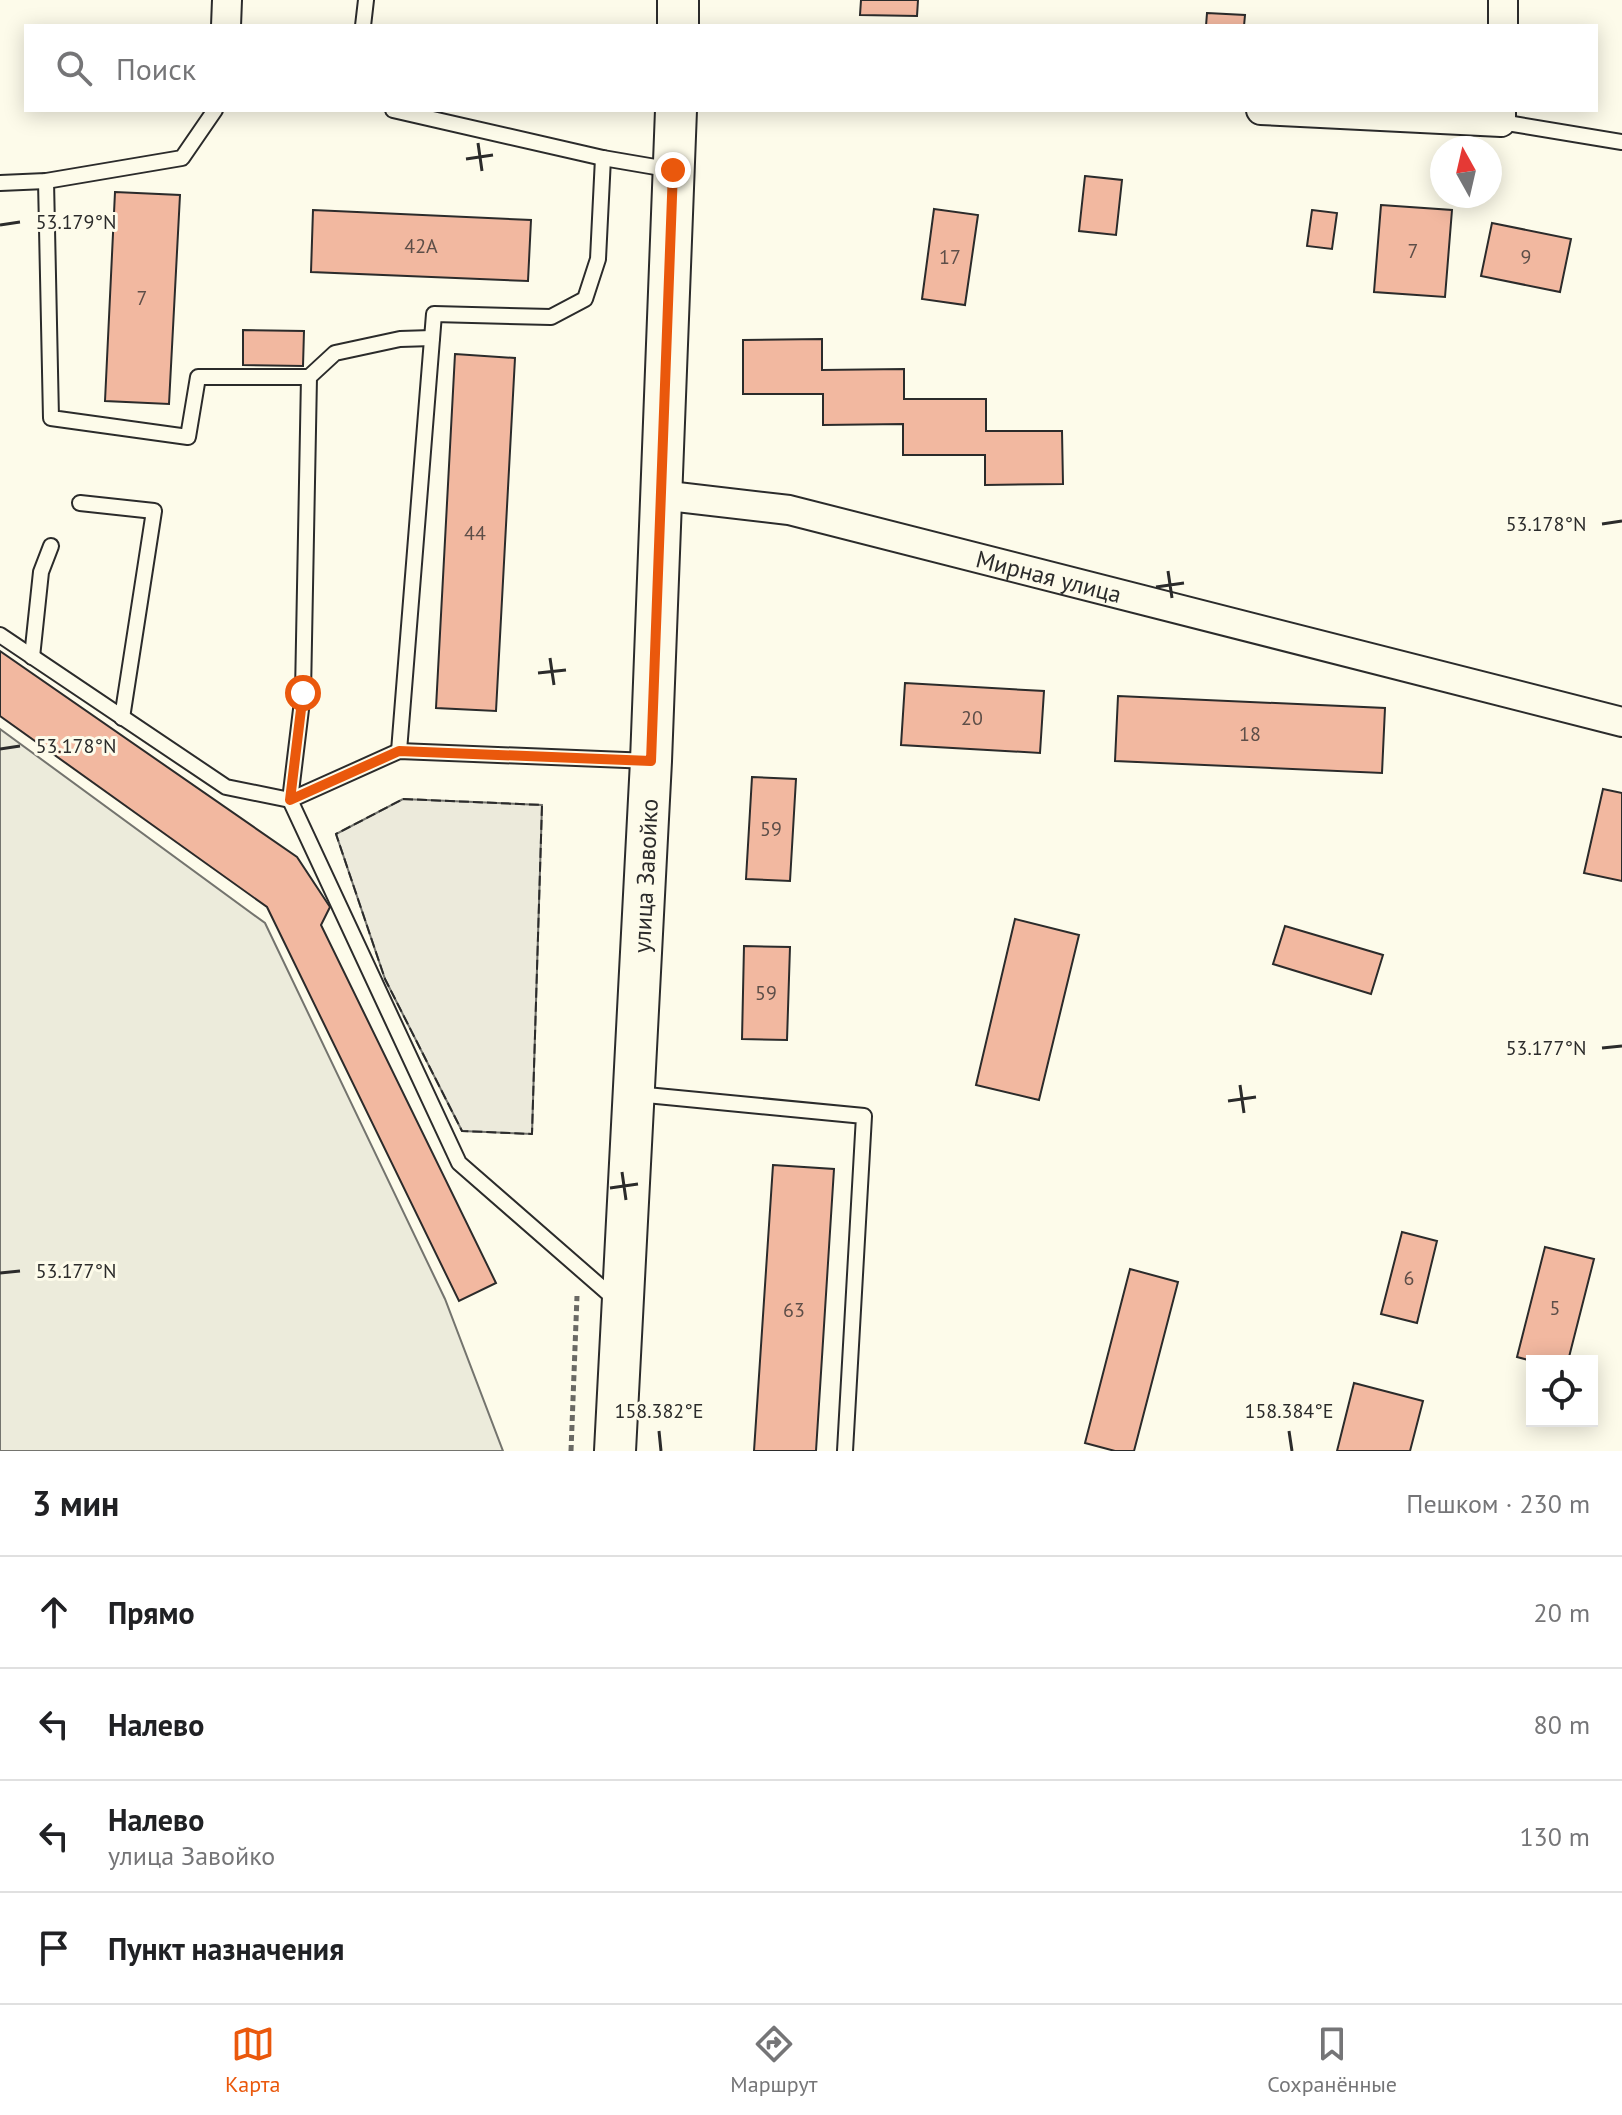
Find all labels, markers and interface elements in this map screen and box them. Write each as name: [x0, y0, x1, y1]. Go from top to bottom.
search box: [24, 24, 1598, 112]
icon: search: [52, 46, 96, 90]
text: Поиск: [116, 49, 196, 88]
north arrow: [1430, 136, 1502, 208]
route end: [655, 152, 691, 188]
text: 53.179°N: [36, 209, 116, 235]
house number: 42А: [404, 233, 438, 259]
house number: 7: [1408, 238, 1418, 264]
house number: 17: [939, 244, 961, 270]
house number: 9: [1521, 244, 1531, 270]
house number: 7: [137, 285, 147, 311]
text: 53.178°N: [1506, 511, 1586, 537]
house number: 44: [464, 520, 486, 546]
street label: Мирная улица: [973, 543, 1125, 610]
route start: [285, 675, 321, 711]
house number: 20: [961, 705, 983, 731]
house number: 18: [1239, 721, 1261, 747]
text: 53.178°N: [36, 733, 116, 759]
street label: улица Завойко: [626, 798, 665, 954]
house number: 59: [760, 816, 782, 842]
house number: 59: [755, 980, 777, 1006]
text: 53.177°N: [1506, 1035, 1586, 1061]
text: 53.177°N: [36, 1258, 116, 1284]
house number: 6: [1404, 1265, 1414, 1291]
house number: 5: [1550, 1295, 1560, 1321]
house number: 63: [783, 1297, 805, 1323]
map controls: [1526, 1355, 1598, 1427]
button: locate: [1526, 1355, 1598, 1427]
text: 158.382°E: [615, 1398, 703, 1424]
text: 158.384°E: [1245, 1398, 1333, 1424]
text: 3 мин: [32, 1481, 119, 1525]
text: Пешком · 230 m: [1406, 1487, 1590, 1520]
icon: ahead: [32, 1590, 76, 1634]
text: Прямо: [108, 1593, 195, 1632]
text: 20 m: [1534, 1596, 1590, 1629]
icon: left: [32, 1702, 76, 1746]
text: Налево: [108, 1705, 204, 1744]
text: 80 m: [1534, 1708, 1590, 1741]
text: Налево: [108, 1800, 204, 1839]
icon: left: [32, 1814, 76, 1858]
text: 130 m: [1519, 1820, 1590, 1853]
text: улица Завойко: [108, 1839, 275, 1872]
icon: arrive: [32, 1926, 76, 1970]
text: Пункт назначения: [108, 1929, 344, 1968]
tab: Карта: [225, 2022, 280, 2098]
tab: Маршрут: [730, 2022, 817, 2098]
tab: Сохранённые: [1267, 2022, 1397, 2098]

